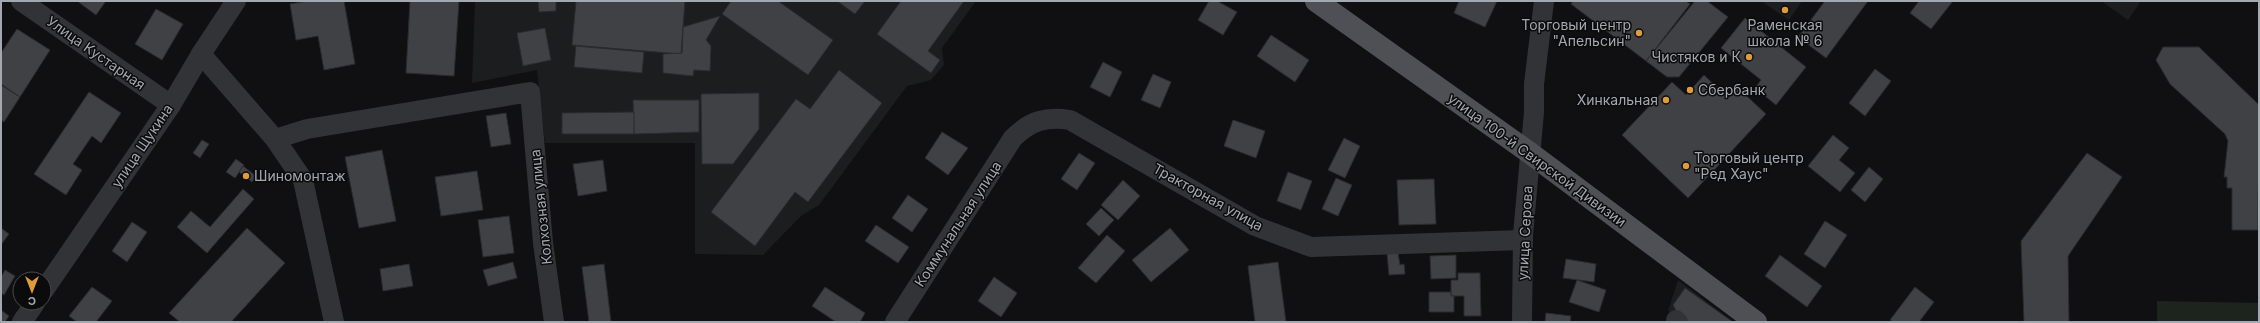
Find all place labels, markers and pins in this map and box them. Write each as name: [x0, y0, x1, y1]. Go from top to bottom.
marker: Раменская школа № 6: [1780, 5, 1790, 15]
place label: Торговый центр "Апельсин": [1521, 16, 1631, 49]
place label: Раменская школа № 6: [1747, 16, 1823, 49]
marker: Торговый центр "Апельсин": [1634, 28, 1644, 38]
place label: Чистяков и К: [1652, 48, 1742, 65]
marker: Чистяков и К: [1744, 52, 1754, 62]
place label: Сбербанк: [1698, 81, 1766, 98]
marker: Сбербанк: [1685, 85, 1695, 95]
place label: Хинкальная: [1577, 91, 1658, 108]
marker: Хинкальная: [1661, 95, 1671, 105]
place label: Торговый центр "Ред Хаус": [1694, 149, 1804, 182]
marker: Торговый центр "Ред Хаус": [1681, 161, 1691, 171]
place label: Шиномонтаж: [254, 167, 346, 184]
marker: Шиномонтаж: [241, 171, 251, 181]

